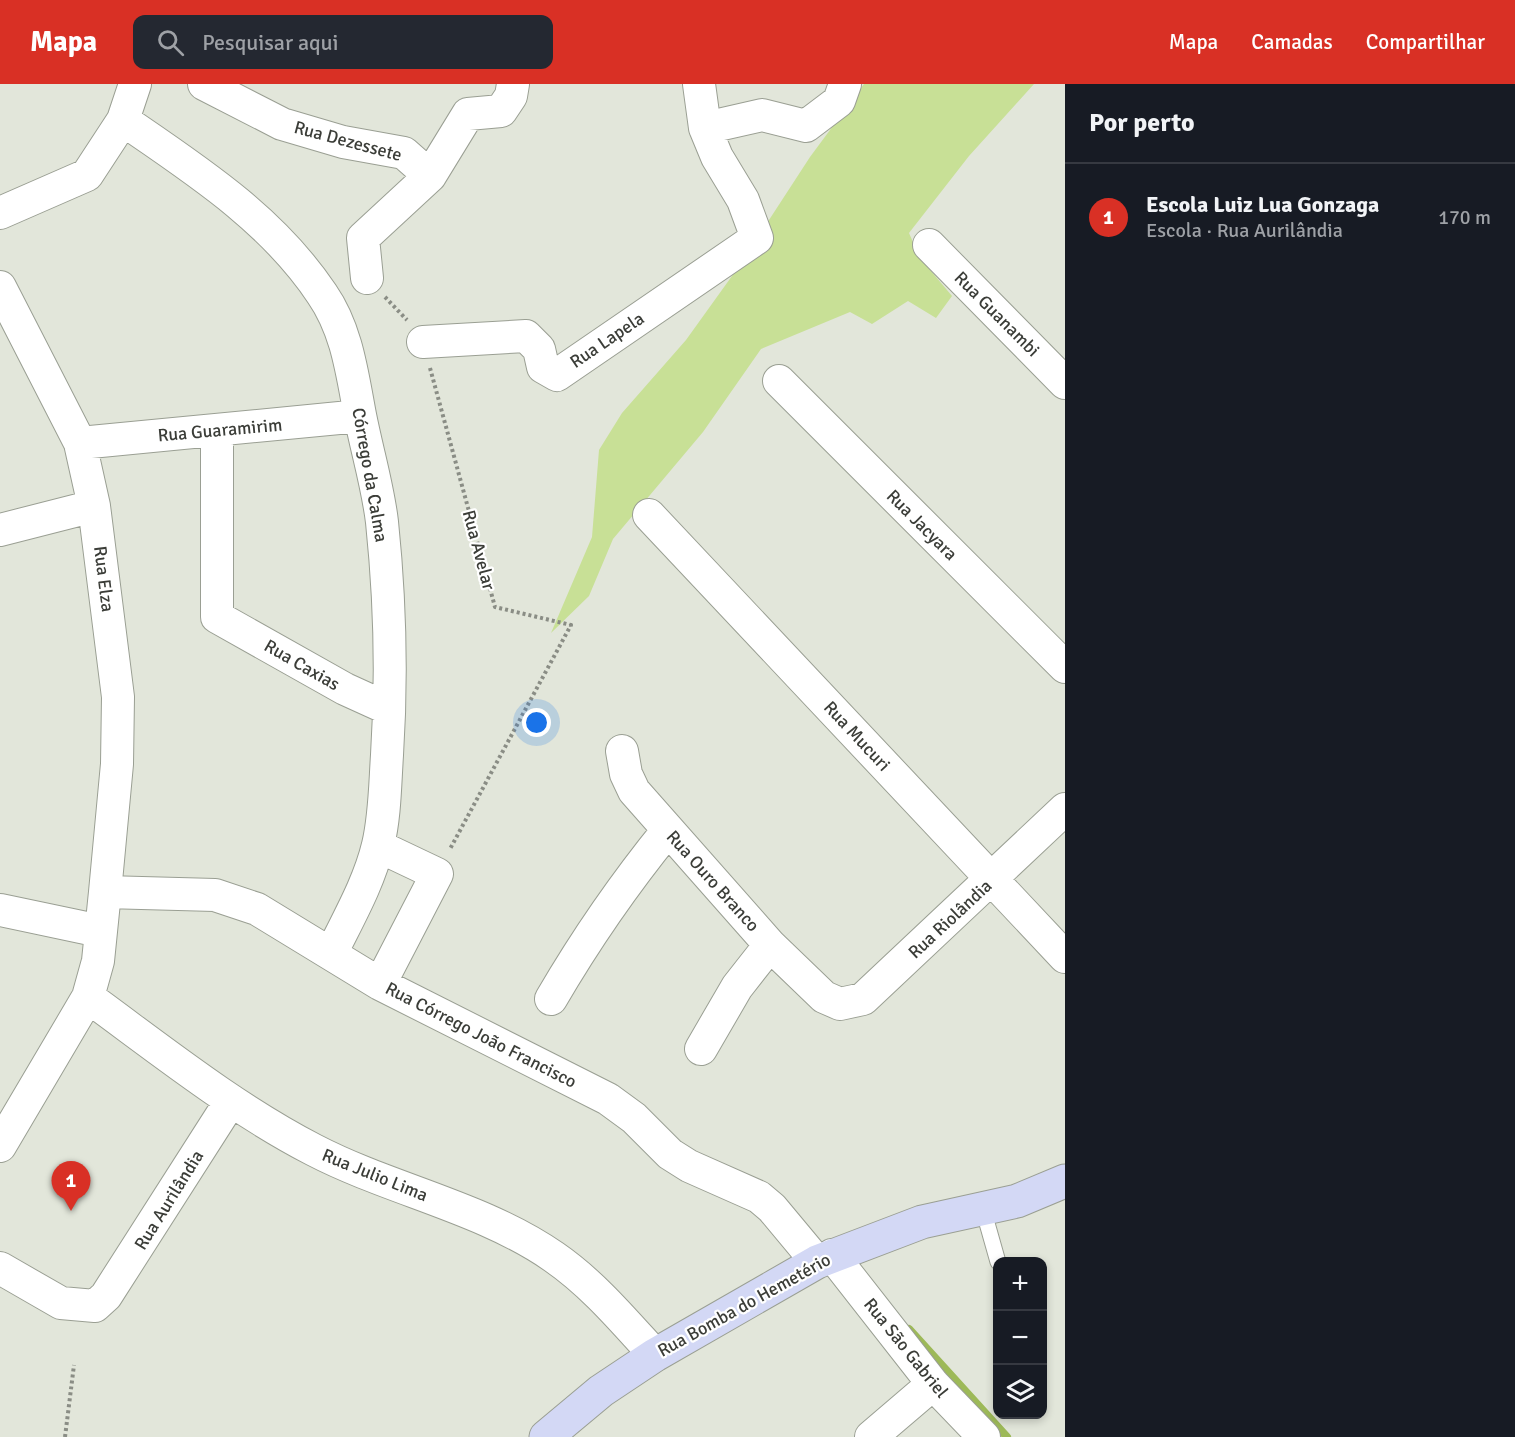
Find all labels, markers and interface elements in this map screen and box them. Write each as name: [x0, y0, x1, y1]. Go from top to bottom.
search box: [133, 15, 553, 69]
text: Mapa: [30, 25, 97, 59]
icon: search: [154, 26, 187, 59]
text: Pesquisar aqui: [202, 29, 339, 56]
text: Mapa: [1169, 29, 1218, 55]
text: Camadas: [1251, 29, 1333, 55]
text: Compartilhar: [1366, 29, 1485, 55]
text: Por perto: [1089, 107, 1195, 139]
street label: Rua Dezessete: [292, 116, 404, 166]
text: Escola Luiz Lua Gonzaga: [1146, 191, 1379, 218]
text: 1: [1103, 205, 1114, 230]
text: 170 m: [1438, 205, 1491, 230]
text: Escola · Rua Aurilândia: [1146, 218, 1343, 243]
street label: Rua Guanambi: [950, 267, 1044, 361]
street label: Rua Lapela: [566, 307, 648, 373]
street label: Córrego da Calma: [347, 406, 393, 544]
street label: Rua Guaramirim: [157, 414, 283, 446]
street label: Rua Jacyara: [882, 485, 962, 565]
street label: Rua Avelar: [458, 508, 500, 593]
street label: Rua Elza: [89, 545, 119, 613]
street label: Rua Caxias: [260, 635, 344, 695]
street label: Rua Mucuri: [819, 696, 895, 776]
your location: [522, 708, 551, 737]
street label: Rua Ouro Branco: [662, 826, 764, 936]
street label: Rua Riolândia: [904, 875, 996, 963]
street label: Rua Córrego João Francisco: [382, 977, 580, 1093]
street label: Rua Julio Lima: [319, 1144, 431, 1206]
street label: Rua Aurilândia: [130, 1146, 208, 1254]
pin: 1: [52, 1162, 90, 1211]
street label: Rua Bomba do Hemetério: [654, 1248, 834, 1362]
map controls: [993, 1257, 1047, 1419]
button: +: [993, 1257, 1047, 1311]
street label: Rua São Gabriel: [859, 1294, 953, 1402]
button: −: [993, 1311, 1047, 1365]
button: layers: [993, 1365, 1047, 1419]

